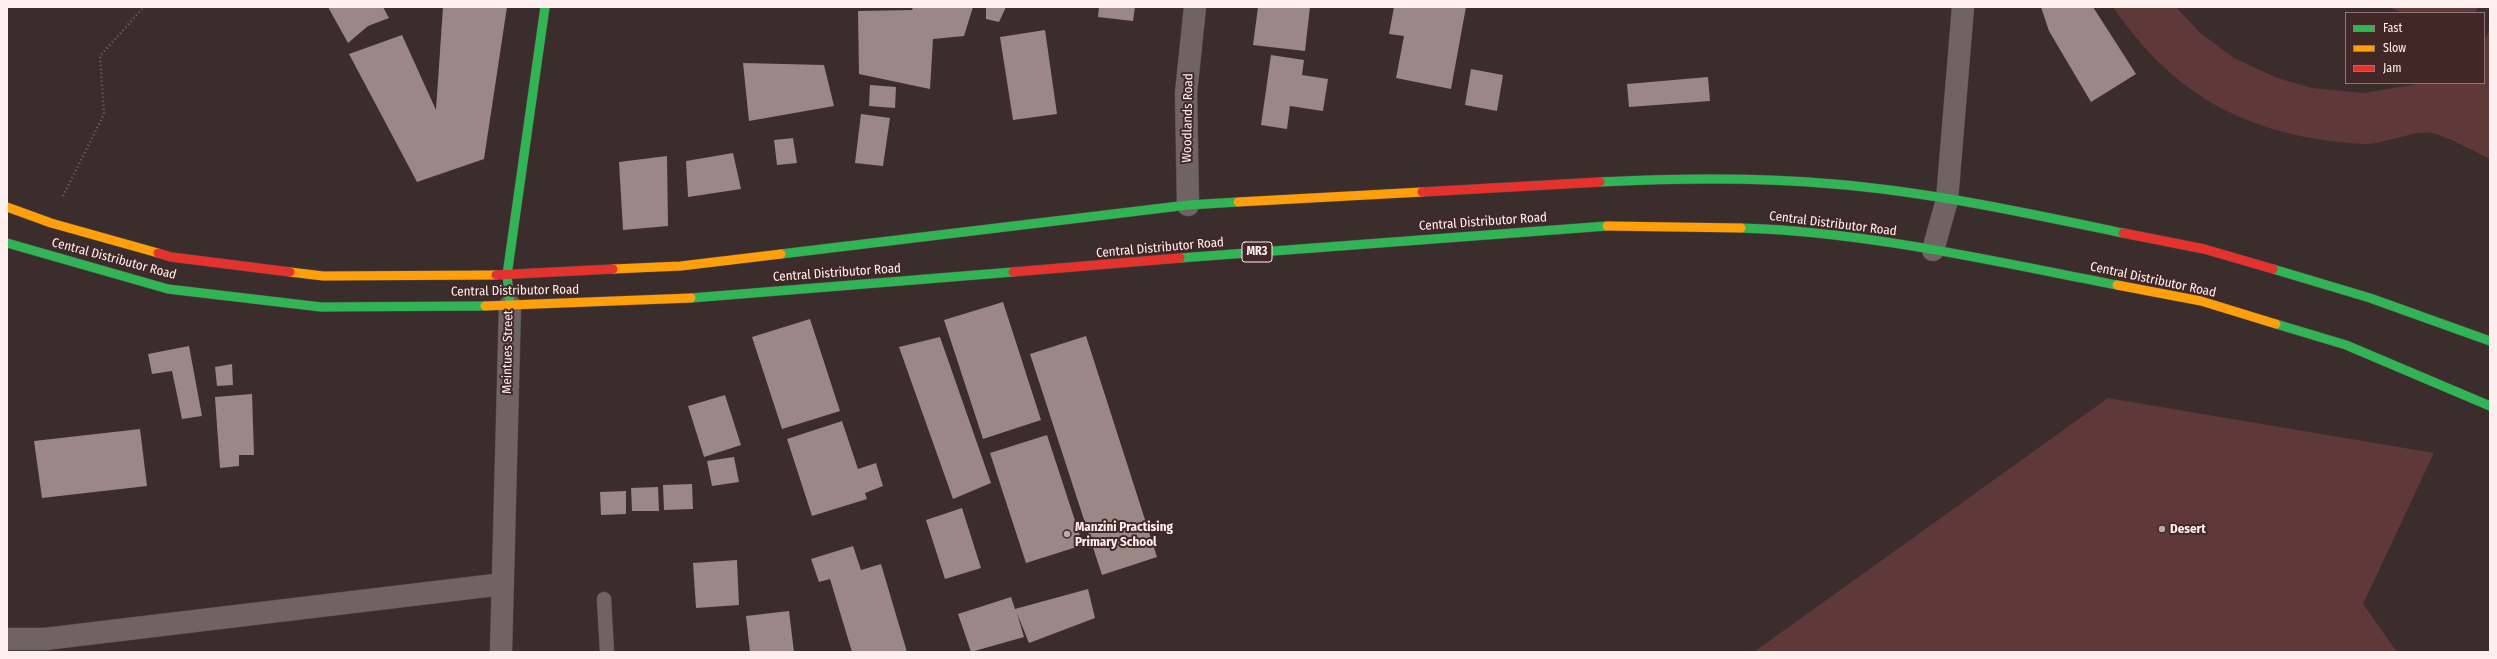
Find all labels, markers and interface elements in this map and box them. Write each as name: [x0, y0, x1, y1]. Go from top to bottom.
legend: [2345, 12, 2485, 84]
text: Fast: [2383, 21, 2402, 35]
text: Slow: [2383, 41, 2406, 55]
text: Jam: [2383, 61, 2401, 75]
street label: Woodlands Road: [1179, 73, 1197, 163]
street label: Central Distributor Road: [1768, 208, 1898, 240]
street label: Central Distributor Road: [1418, 210, 1548, 234]
street label: Central Distributor Road: [50, 235, 178, 283]
street label: Central Distributor Road: [1095, 235, 1225, 261]
road number: MR3: [1242, 242, 1272, 262]
street label: Central Distributor Road: [2089, 259, 2217, 301]
street label: Central Distributor Road: [772, 261, 902, 285]
street label: Central Distributor Road: [451, 282, 579, 300]
street label: Meintues Street: [499, 310, 517, 394]
place label: Manzini Practising Primary School: [1075, 519, 1173, 550]
place label: Desert: [2170, 521, 2206, 537]
marker: Desert: [2157, 524, 2167, 534]
marker: Manzini Practising Primary School: [1062, 529, 1072, 539]

